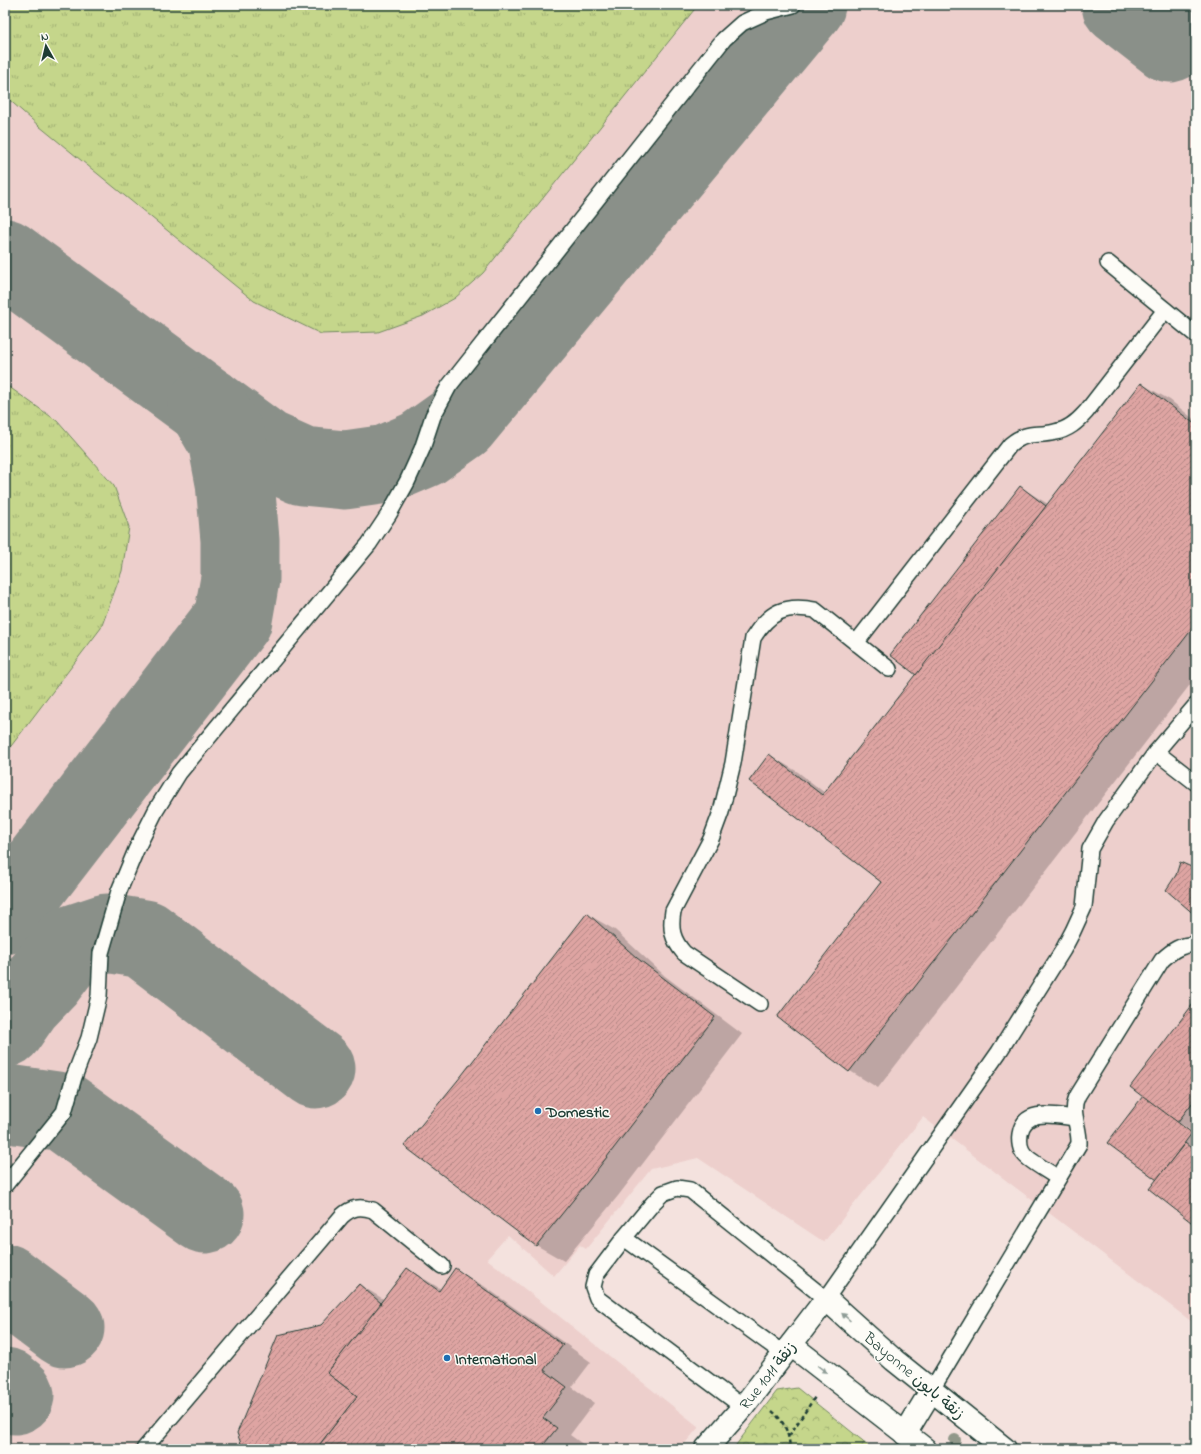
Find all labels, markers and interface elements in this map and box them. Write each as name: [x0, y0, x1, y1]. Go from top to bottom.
north arrow: [26, 26, 66, 66]
text: N: [40, 29, 50, 46]
place label: Domestic: [545, 1101, 610, 1125]
marker: Domestic: [533, 1106, 543, 1116]
one-way arrow: [841, 1312, 851, 1322]
street label: Bayonne زنقة بايون: [857, 1326, 970, 1426]
street label: Rue 1011 زنقة: [734, 1337, 803, 1416]
place label: International: [455, 1348, 537, 1372]
marker: International: [442, 1353, 452, 1363]
one-way arrow: [816, 1364, 827, 1373]

